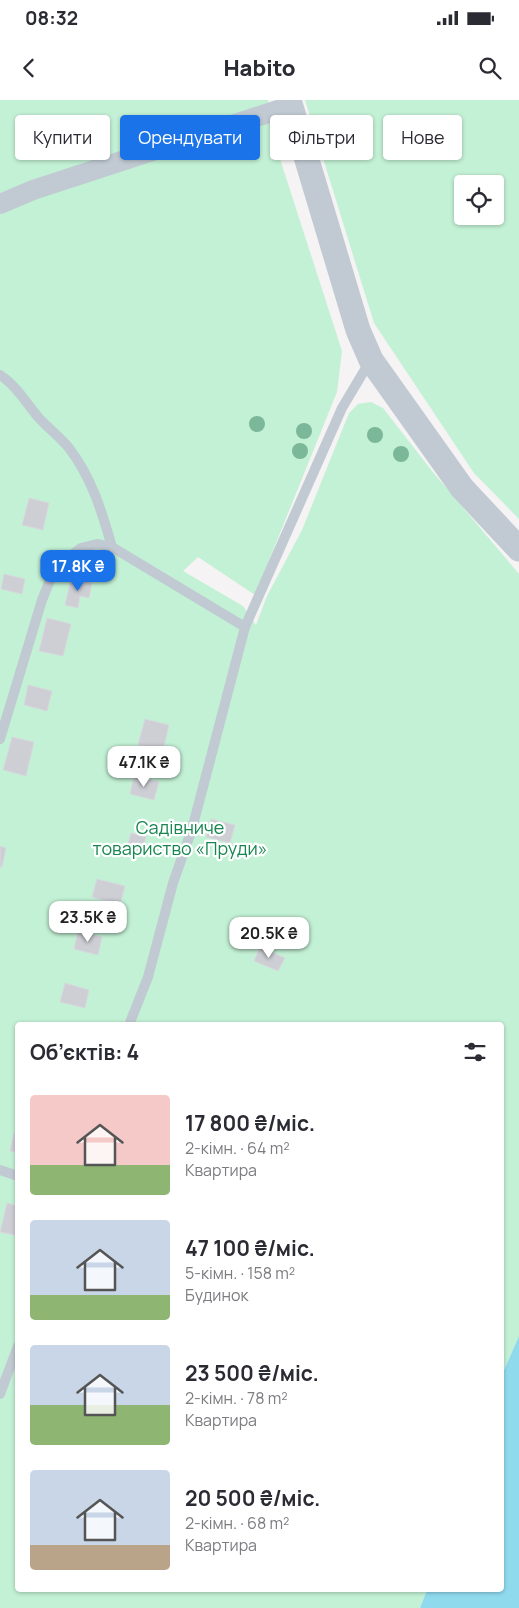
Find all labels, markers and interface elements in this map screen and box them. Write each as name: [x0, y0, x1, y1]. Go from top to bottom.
text: 08:32: [25, 5, 78, 31]
text: Habito: [223, 53, 296, 83]
icon: back: [15, 54, 43, 82]
icon: search: [476, 54, 504, 82]
chip: Купити: [15, 115, 110, 160]
chip: Орендувати: [120, 115, 260, 160]
chip: Фільтри: [270, 115, 373, 160]
chip: Нове: [383, 115, 462, 160]
map controls: [454, 175, 504, 225]
button: locate: [454, 175, 504, 225]
pin: 17.8K ₴: [32, 550, 124, 592]
text: 17.8K ₴: [51, 555, 105, 577]
pin: 47.1K ₴: [98, 746, 190, 788]
text: 47.1K ₴: [118, 751, 170, 773]
park label: Садівниче товариство «Пруди»: [92, 815, 268, 860]
pin: 23.5K ₴: [42, 900, 134, 943]
text: 23.5K ₴: [60, 906, 116, 928]
pin: 20.5K ₴: [223, 916, 315, 959]
text: 20.5K ₴: [240, 922, 298, 944]
text: Об’єктів: 4: [30, 1038, 139, 1066]
icon: filters: [461, 1038, 489, 1066]
text: 17 800 ₴/міс.: [185, 1109, 315, 1137]
icon: home: [70, 1115, 130, 1175]
text: 2-кімн. · 64 m²: [185, 1137, 290, 1159]
text: Квартира: [185, 1159, 257, 1181]
text: 47 100 ₴/міс.: [185, 1234, 315, 1262]
icon: home: [70, 1240, 130, 1300]
text: 5-кімн. · 158 m²: [185, 1262, 295, 1284]
text: Будинок: [185, 1284, 248, 1306]
text: 23 500 ₴/міс.: [185, 1359, 319, 1387]
icon: home: [70, 1365, 130, 1425]
text: 2-кімн. · 78 m²: [185, 1387, 288, 1409]
text: Квартира: [185, 1409, 257, 1431]
text: 20 500 ₴/міс.: [185, 1484, 320, 1512]
icon: home: [70, 1490, 130, 1550]
text: 2-кімн. · 68 m²: [185, 1512, 290, 1534]
text: Квартира: [185, 1534, 257, 1556]

